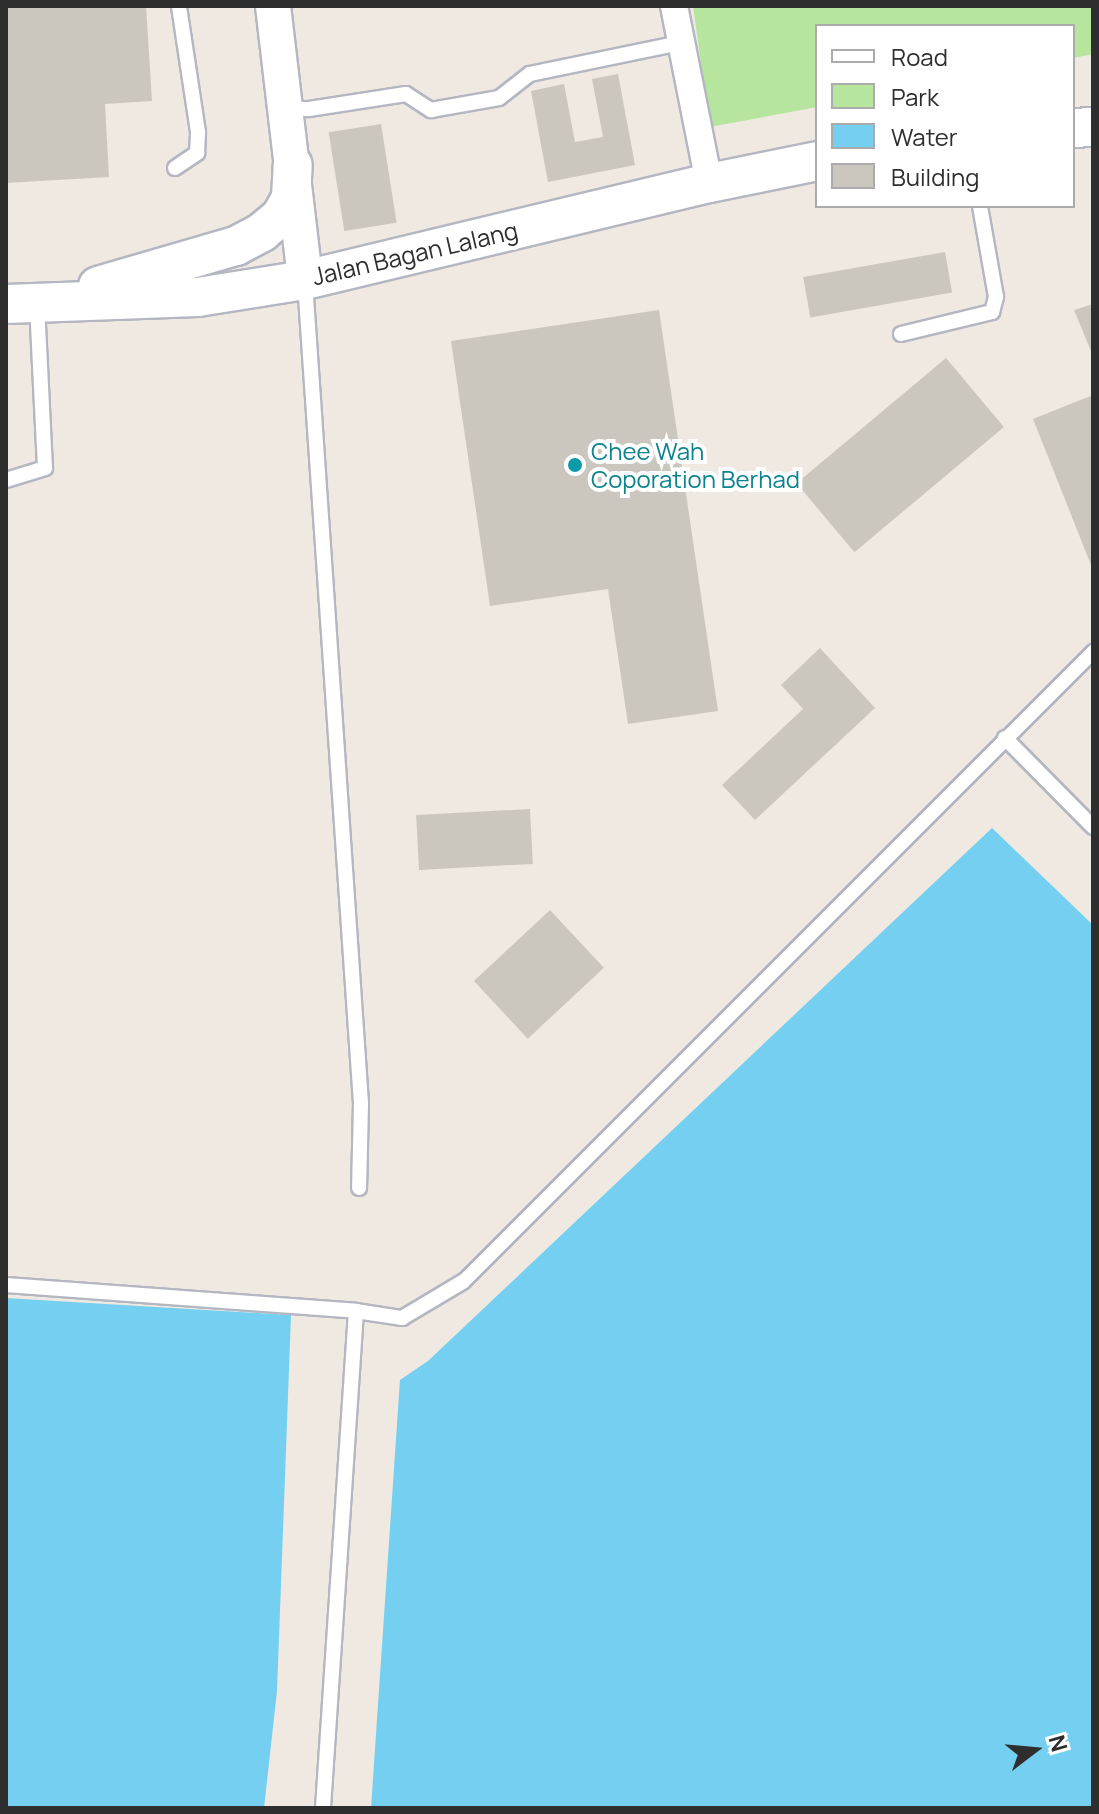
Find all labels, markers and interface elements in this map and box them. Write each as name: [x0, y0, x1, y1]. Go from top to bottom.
legend: [815, 24, 1075, 208]
text: Road: [891, 40, 948, 73]
text: Park: [891, 80, 939, 113]
text: Water: [891, 120, 958, 153]
text: Building: [891, 160, 979, 193]
street label: Jalan Bagan Lalang: [309, 215, 521, 291]
place label: Chee Wah Coporation Berhad: [591, 437, 800, 493]
marker: Chee Wah Coporation Berhad: [566, 456, 584, 474]
north arrow: [995, 1710, 1075, 1790]
text: N: [1041, 1732, 1075, 1755]

